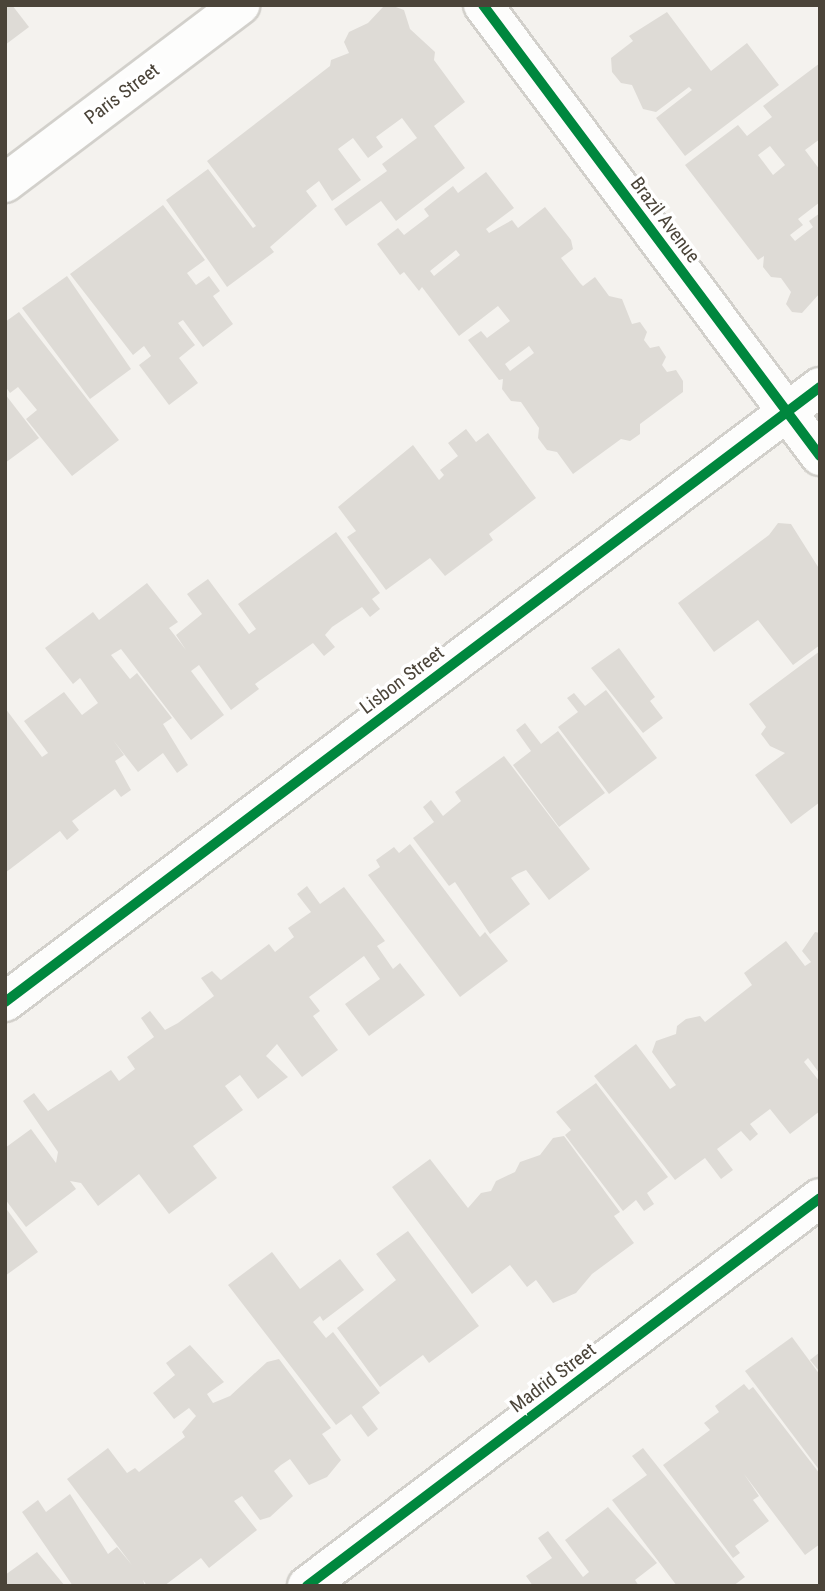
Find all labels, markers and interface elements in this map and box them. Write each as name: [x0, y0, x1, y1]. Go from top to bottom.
street label: Paris Street: [80, 59, 164, 129]
street label: Brazil Avenue: [626, 173, 704, 267]
street label: Lisbon Street: [356, 641, 448, 719]
street label: Madrid Street: [506, 1338, 600, 1418]

